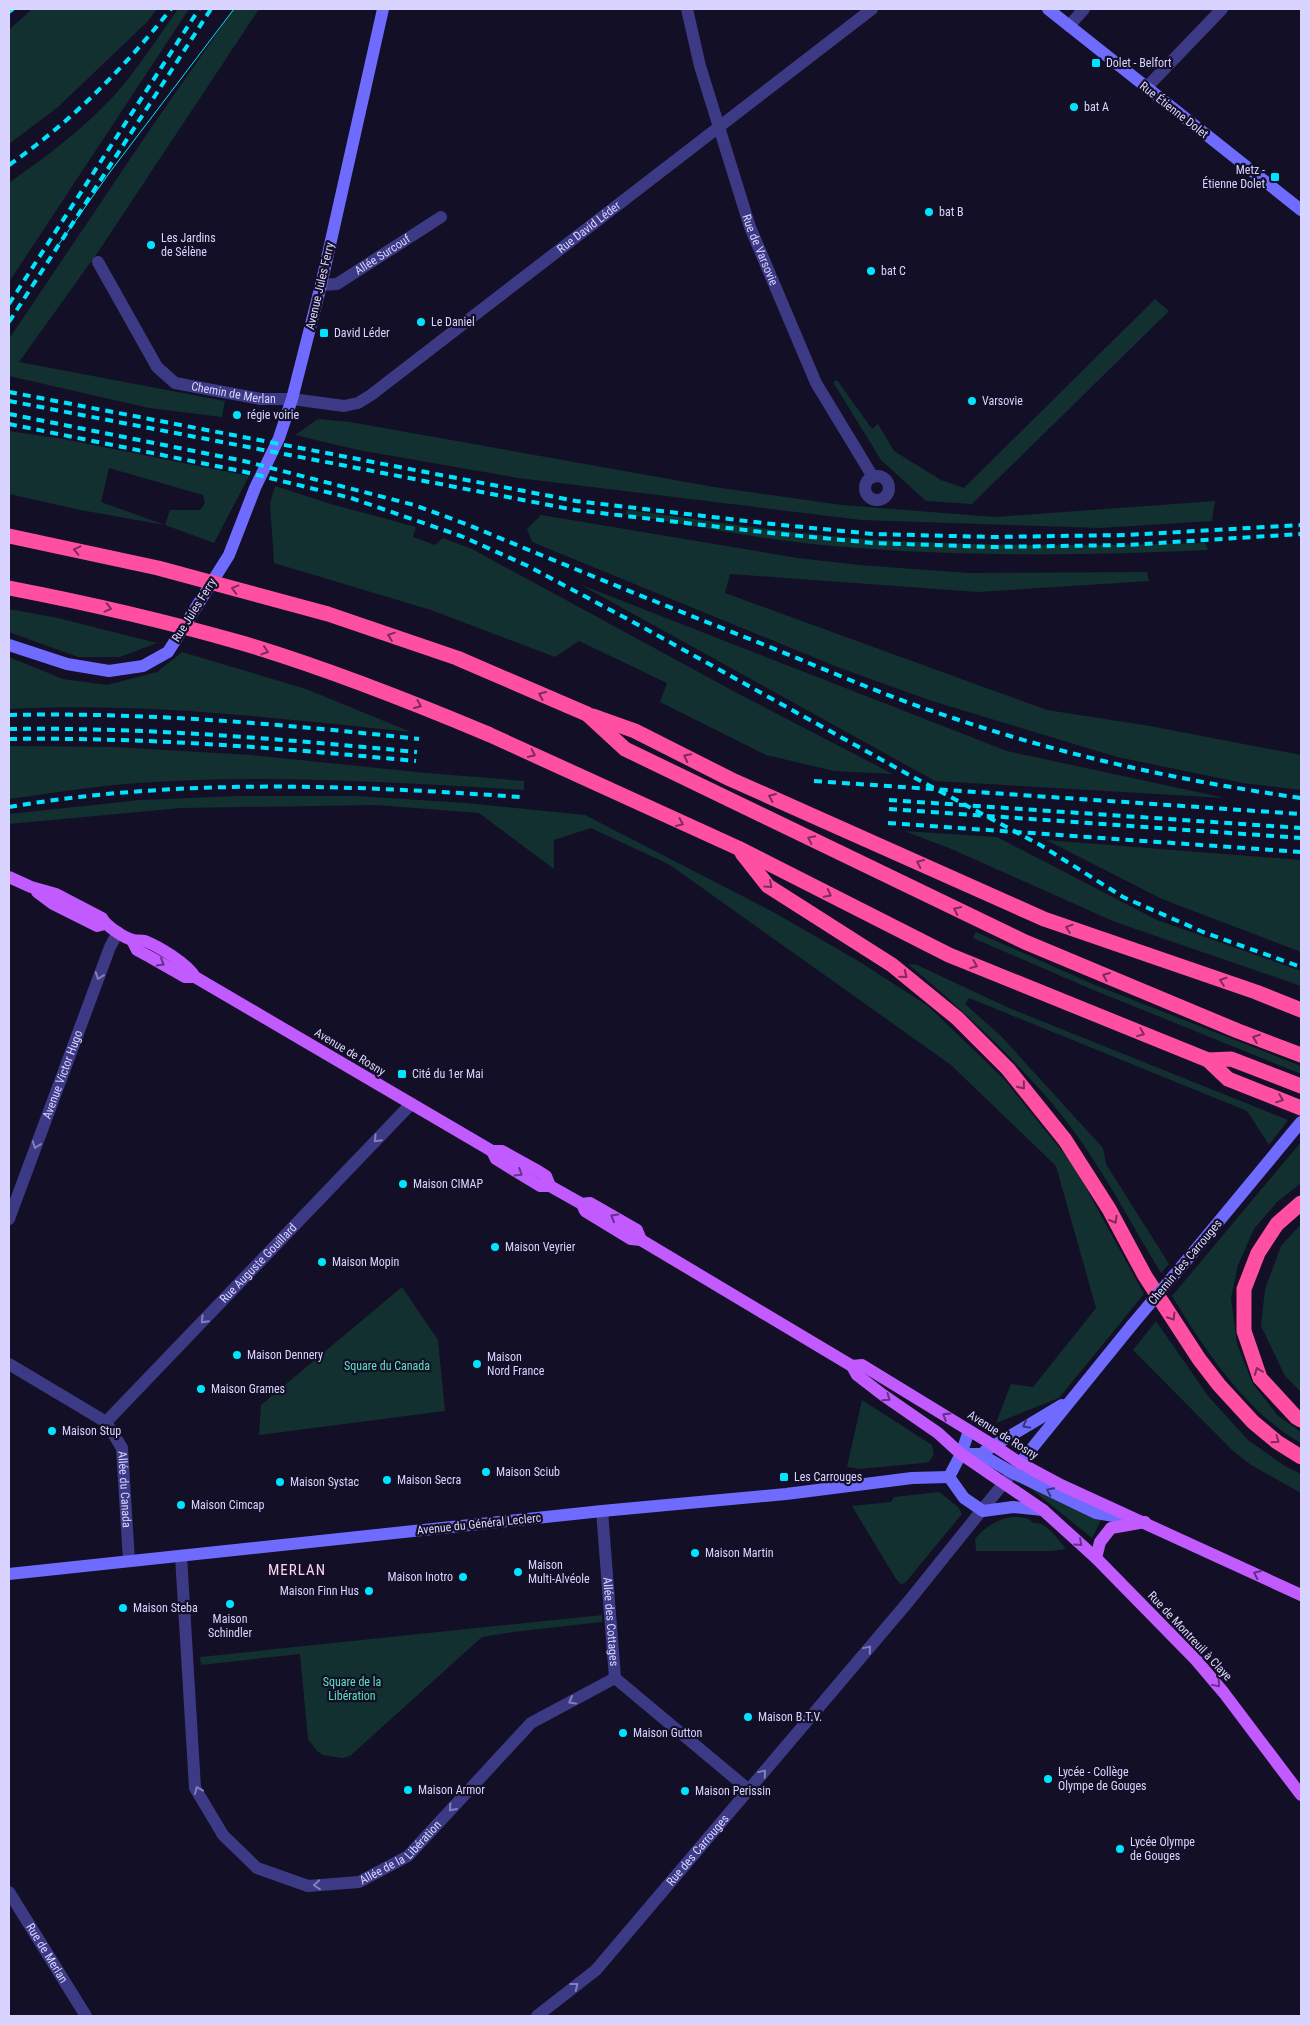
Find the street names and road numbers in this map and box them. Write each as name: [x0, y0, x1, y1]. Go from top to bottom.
street label: Rue Étienne Dolet: [1137, 78, 1212, 141]
street label: Rue David Léder: [554, 198, 624, 256]
street label: Rue de Varsovie: [739, 213, 781, 288]
street label: Allée Surcouf: [352, 232, 413, 278]
street label: Avenue Jules Ferry: [303, 241, 337, 331]
street label: Chemin de Merlan: [190, 379, 276, 406]
street label: Rue Jules Ferry: [169, 576, 219, 644]
street label: Avenue de Rosny: [312, 1025, 388, 1079]
street label: Avenue Victor Hugo: [40, 1028, 85, 1121]
street label: Chemin des Carrouges: [1145, 1217, 1225, 1307]
street label: Rue Auguste Gouillard: [217, 1220, 300, 1306]
street label: Avenue de Rosny: [965, 1408, 1041, 1462]
street label: Allée du Canada: [115, 1451, 134, 1528]
street label: Avenue du Général Leclerc: [416, 1510, 542, 1537]
street label: Allée des Cottages: [600, 1577, 621, 1667]
street label: Rue de Montreuil à Claye: [1145, 1588, 1235, 1684]
street label: Rue des Carrouges: [664, 1812, 732, 1889]
street label: Allée de la Libération: [357, 1818, 444, 1887]
street label: Rue de Merlan: [23, 1921, 71, 1986]

